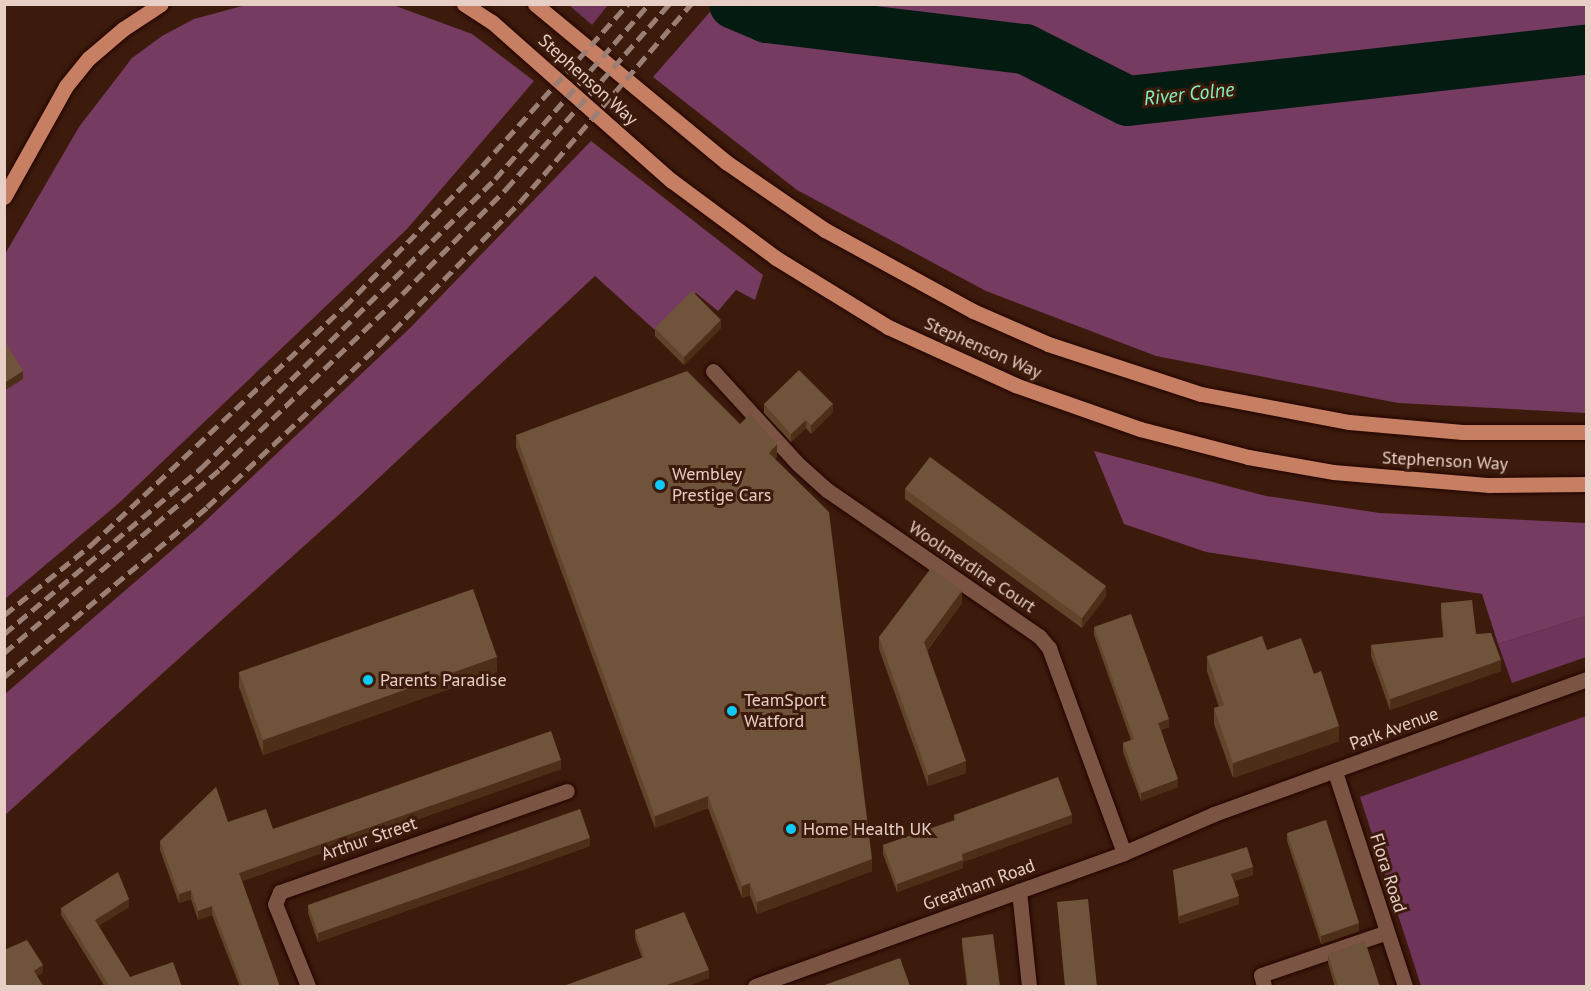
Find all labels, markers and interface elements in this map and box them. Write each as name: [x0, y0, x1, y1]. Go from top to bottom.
street label: Stephenson Way: [534, 30, 642, 130]
water label: River Colne: [1142, 77, 1236, 111]
street label: Stephenson Way: [921, 312, 1045, 384]
street label: Stephenson Way: [1381, 447, 1509, 475]
place label: Wembley Prestige Cars: [672, 464, 771, 506]
marker: Wembley Prestige Cars: [653, 478, 667, 492]
street label: Woolmerdine Court: [904, 516, 1040, 618]
place label: Parents Paradise: [380, 669, 507, 691]
marker: Parents Paradise: [361, 673, 375, 687]
place label: TeamSport Watford: [744, 690, 826, 732]
street label: Park Avenue: [1346, 703, 1442, 755]
marker: TeamSport Watford: [725, 704, 739, 718]
street label: Arthur Street: [318, 813, 420, 865]
place label: Home Health UK: [803, 818, 932, 840]
marker: Home Health UK: [784, 822, 798, 836]
street label: Flora Road: [1365, 831, 1411, 915]
street label: Greatham Road: [920, 855, 1038, 915]

